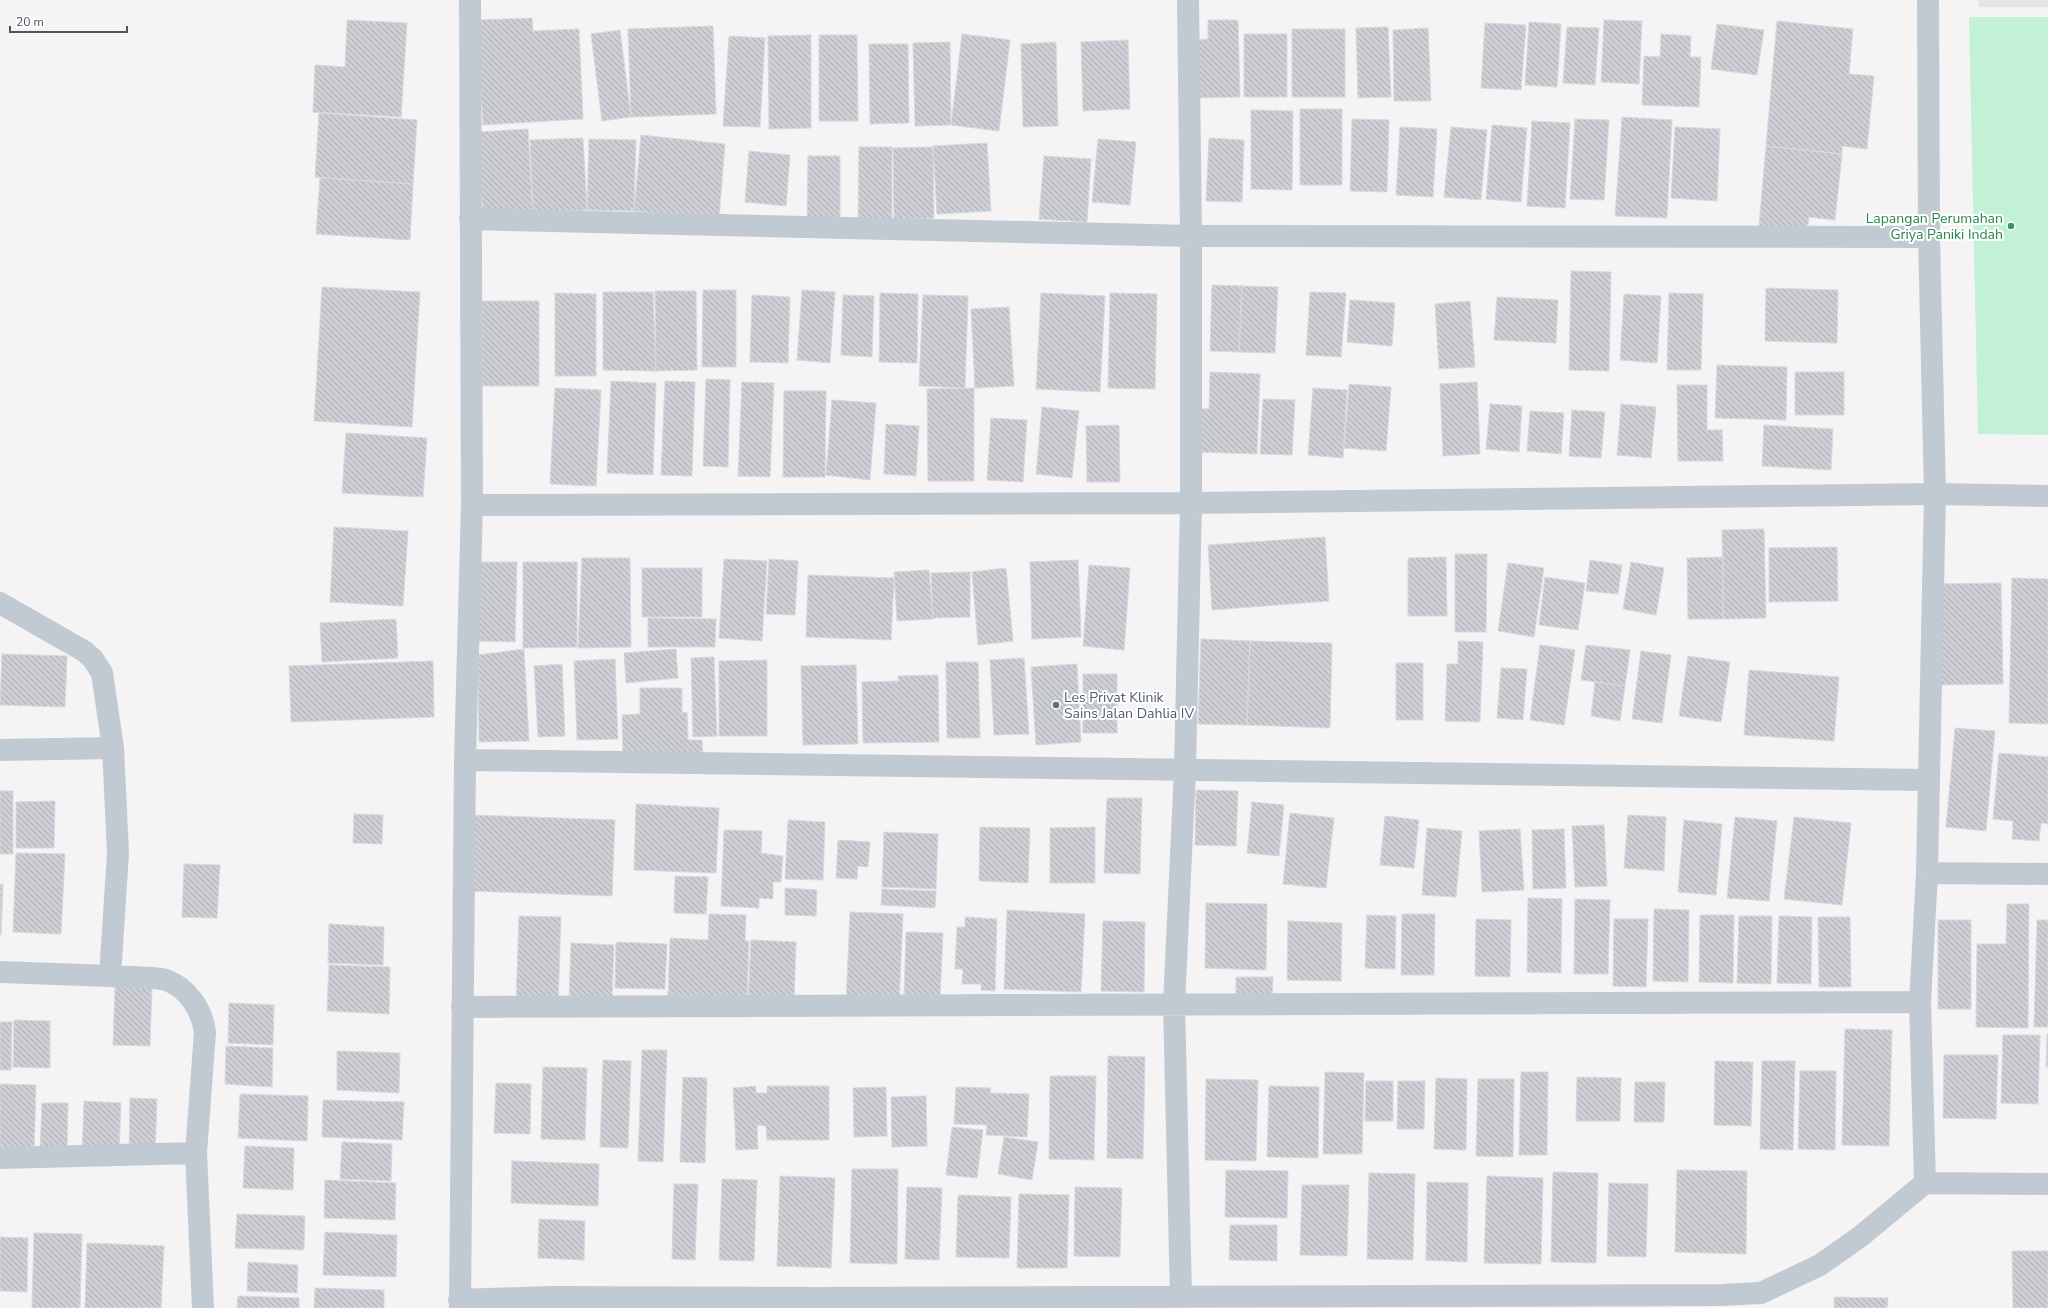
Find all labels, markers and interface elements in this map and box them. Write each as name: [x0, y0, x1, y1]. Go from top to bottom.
scale bar: [10, 8, 127, 34]
text: 20 m: [16, 14, 44, 30]
place label: Lapangan Perumahan Griya Paniki Indah: [1866, 209, 2003, 244]
marker: Lapangan Perumahan Griya Paniki Indah: [2006, 221, 2016, 231]
place label: Les Privat Klinik Sains Jalan Dahlia IV: [1064, 688, 1194, 723]
marker: Les Privat Klinik Sains Jalan Dahlia IV: [1051, 700, 1061, 710]

